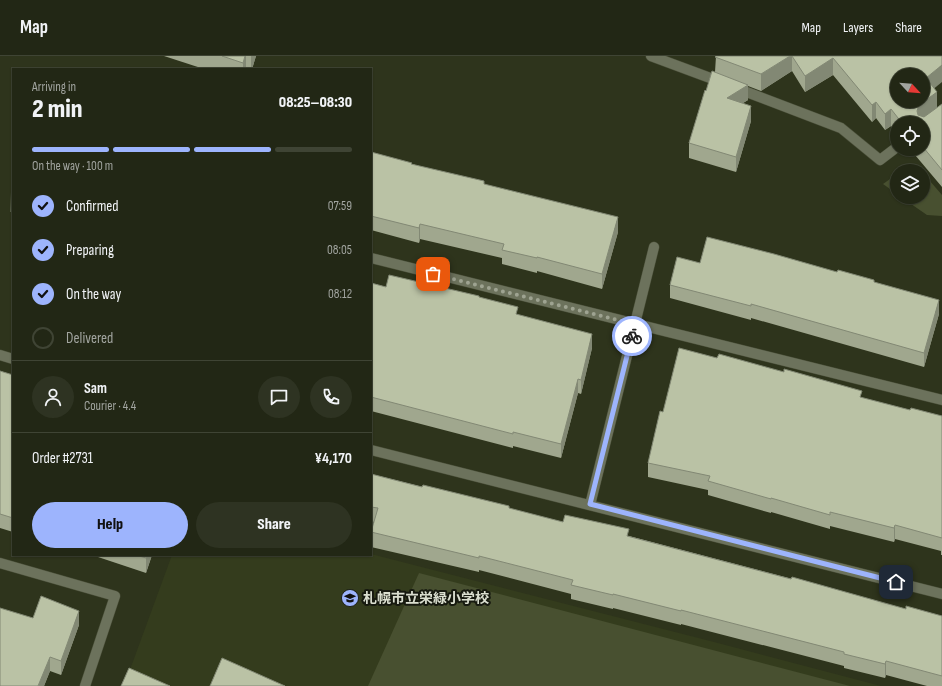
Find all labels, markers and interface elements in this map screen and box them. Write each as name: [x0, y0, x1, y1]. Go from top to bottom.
text: Map: [20, 16, 48, 39]
text: Map: [801, 19, 821, 36]
text: Layers: [843, 19, 873, 36]
text: Share: [895, 19, 922, 36]
north arrow: [890, 68, 930, 108]
map controls: [890, 68, 930, 204]
text: Arriving in: [32, 79, 76, 95]
text: 08:25–08:30: [279, 93, 352, 112]
text: 2 min: [32, 94, 82, 125]
button: locate: [890, 116, 930, 156]
text: On the way · 100 m: [32, 158, 113, 174]
button: layers: [890, 164, 930, 204]
icon: check: [32, 195, 54, 217]
text: Confirmed: [66, 197, 119, 216]
text: 07:59: [328, 198, 352, 214]
icon: check: [32, 239, 54, 261]
text: Preparing: [66, 241, 114, 260]
text: 08:05: [327, 242, 352, 258]
pin: [416, 257, 450, 291]
icon: bag: [422, 263, 444, 285]
icon: check: [32, 283, 54, 305]
text: On the way: [66, 285, 121, 304]
text: 08:12: [328, 286, 352, 302]
courier: [612, 316, 652, 356]
icon: bike: [621, 325, 643, 347]
text: Delivered: [66, 329, 113, 348]
button: person: [32, 376, 74, 418]
button: chat: [258, 376, 300, 418]
button: phone: [310, 376, 352, 418]
text: Sam: [84, 379, 107, 398]
text: Courier · 4.4: [84, 398, 136, 414]
text: Order #2731: [32, 449, 93, 468]
text: ¥4,170: [315, 449, 352, 468]
button: Help: [32, 502, 188, 548]
button: Share: [196, 502, 352, 548]
pin: [879, 565, 913, 599]
icon: home: [885, 571, 907, 593]
school or university icon: 札幌市立栄緑小学校: [340, 588, 360, 608]
place label: 札幌市立栄緑小学校: [363, 590, 489, 607]

